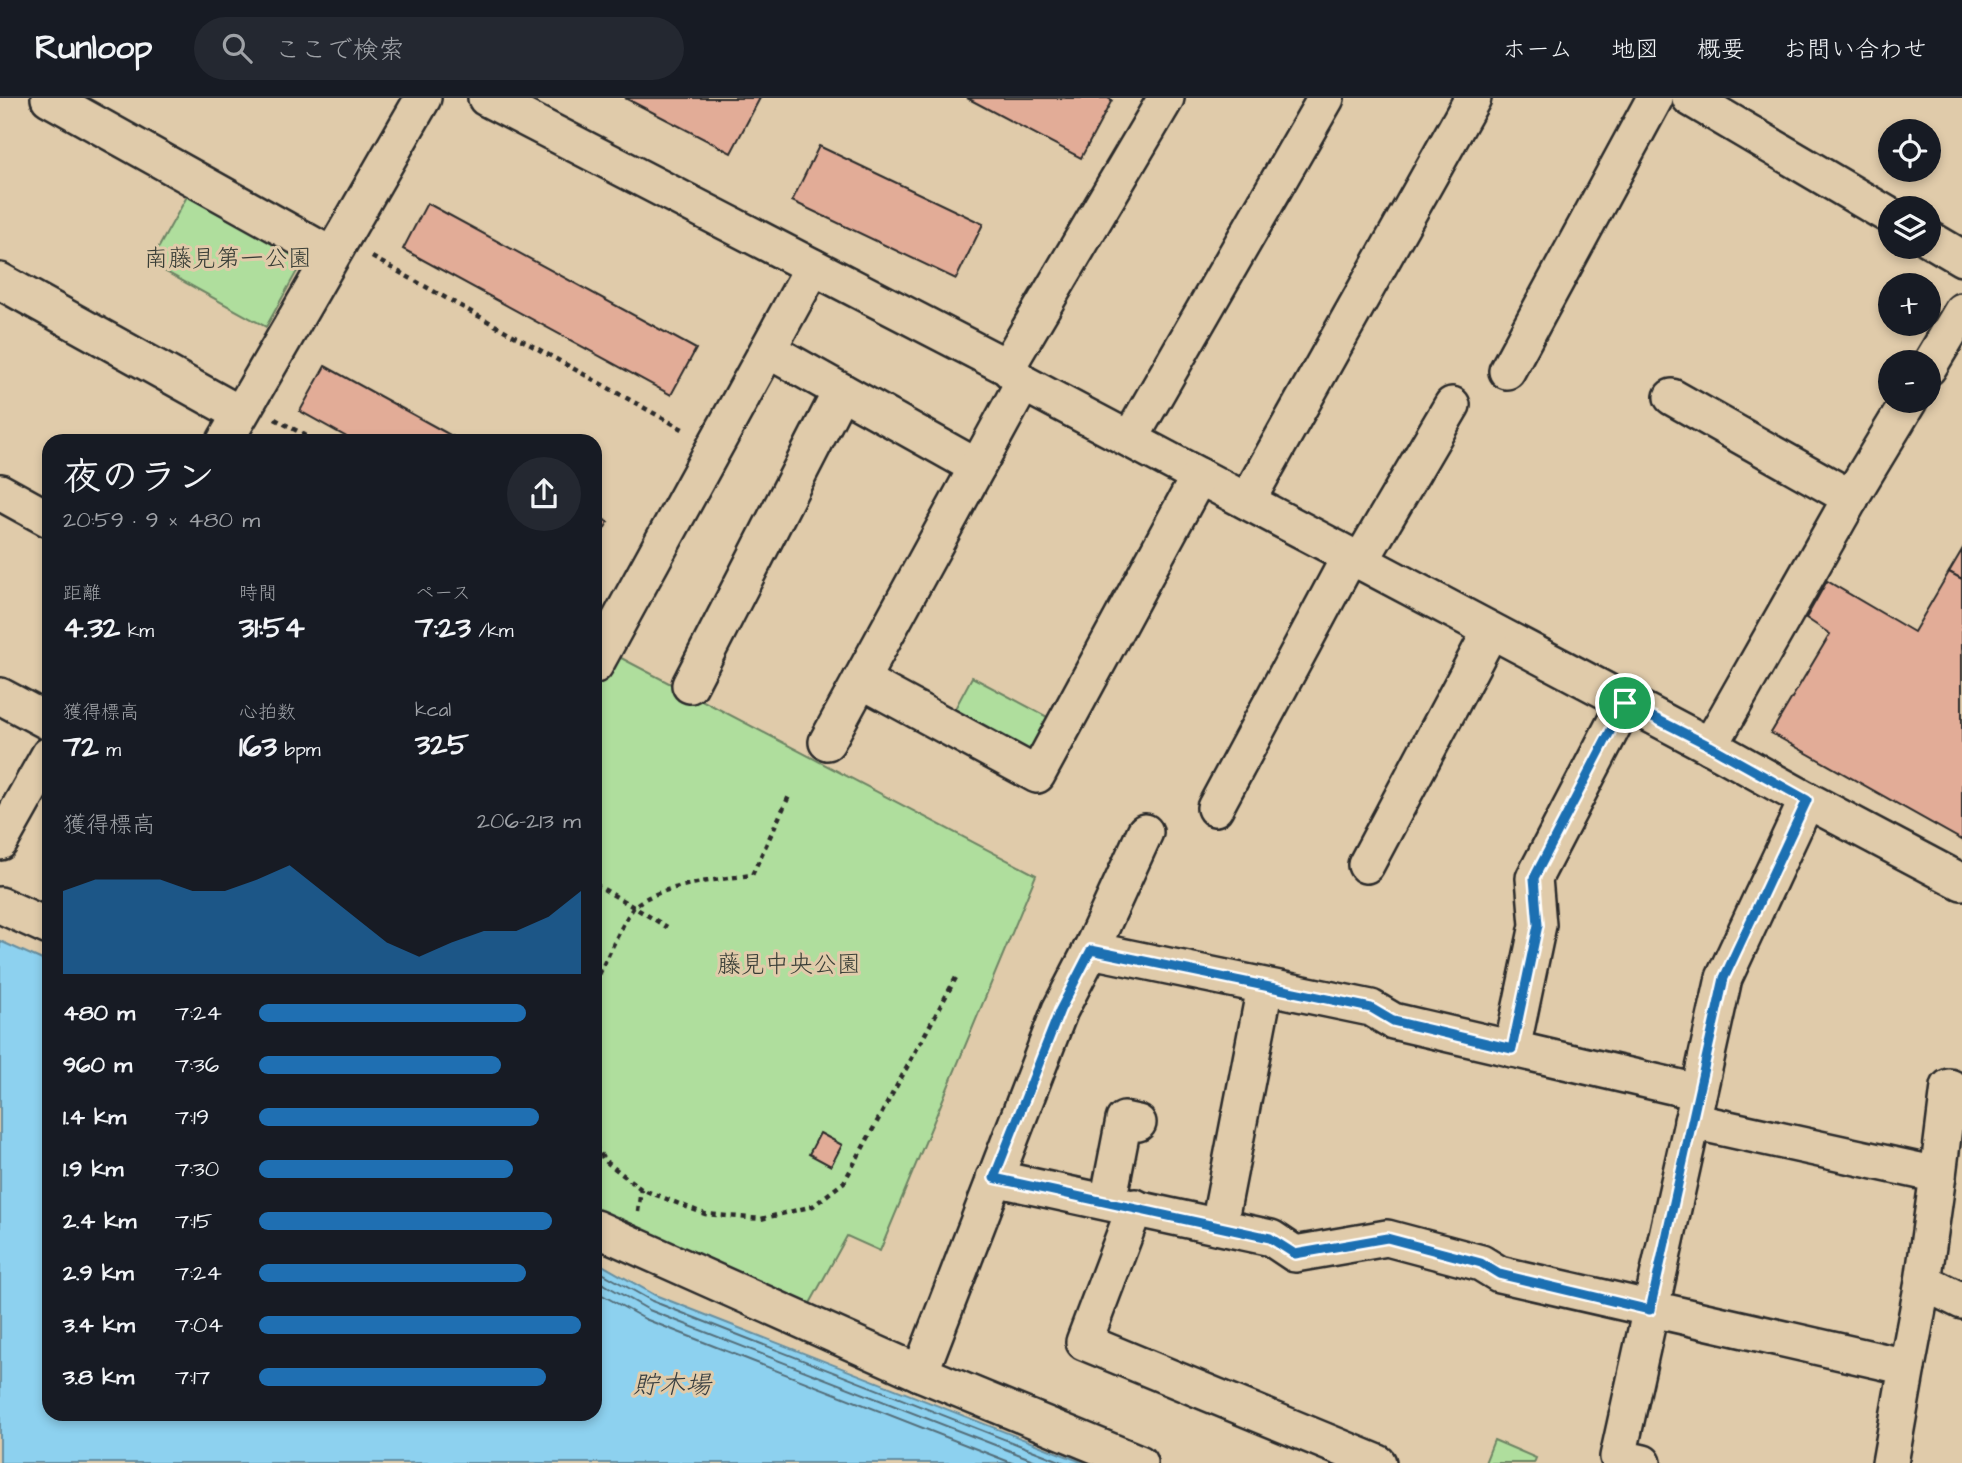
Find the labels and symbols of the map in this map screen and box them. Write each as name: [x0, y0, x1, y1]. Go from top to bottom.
park label: 南藤見第一公園: [144, 242, 312, 276]
pin: [1595, 673, 1655, 733]
park label: 藤見中央公園: [717, 948, 861, 982]
water label: 貯木場: [633, 1367, 713, 1403]

